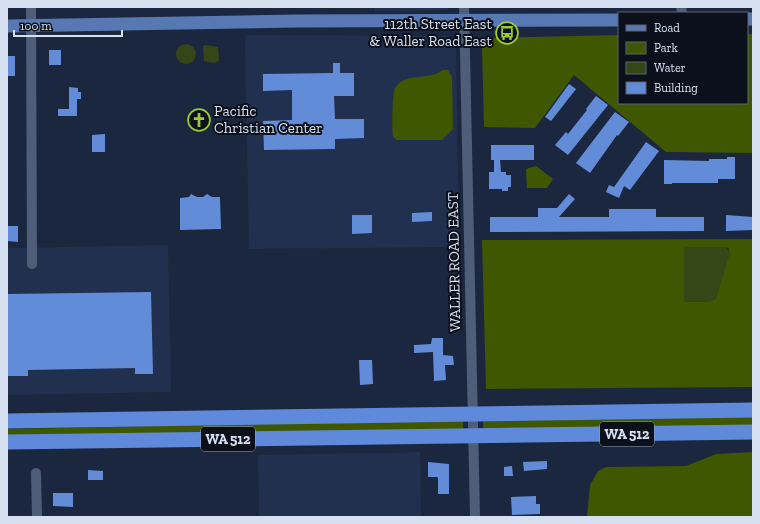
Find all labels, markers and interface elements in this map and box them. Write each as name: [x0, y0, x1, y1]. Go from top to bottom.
scale bar: [14, 12, 122, 38]
legend: [618, 12, 748, 104]
place label: 112th Street East & Waller Road East: [369, 15, 492, 50]
text: 100 m: [20, 19, 52, 33]
bus stop icon: 112th Street East & Waller Road East: [494, 20, 520, 46]
text: Road: [654, 21, 680, 35]
text: Park: [654, 41, 679, 55]
text: Water: [654, 61, 686, 75]
text: Building: [654, 81, 698, 95]
place label: Pacific Christian Center: [214, 102, 322, 137]
church icon: Pacific Christian Center: [186, 107, 212, 133]
street label: WALLER ROAD EAST: [444, 192, 464, 332]
road number: WA 512: [600, 422, 654, 446]
road number: WA 512: [201, 427, 255, 451]

